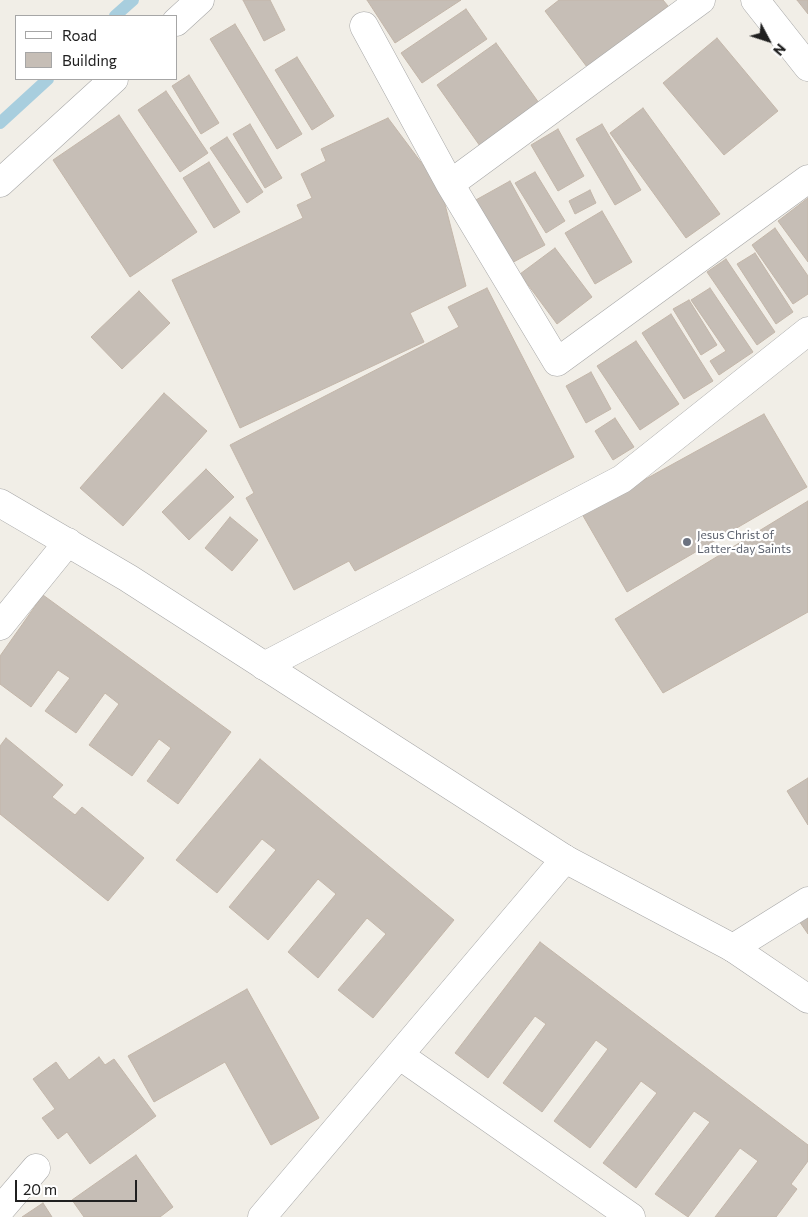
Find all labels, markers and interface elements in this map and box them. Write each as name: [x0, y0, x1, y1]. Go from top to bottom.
legend: [15, 15, 178, 80]
north arrow: [743, 15, 793, 65]
text: Road: [62, 26, 97, 44]
text: N: [770, 40, 790, 59]
text: Building: [62, 51, 117, 69]
place label: Jesus Christ of Latter-day Saints: [697, 528, 791, 556]
marker: Jesus Christ of Latter-day Saints: [681, 536, 693, 548]
scale bar: [18, 1170, 140, 1202]
text: 20 m: [23, 1180, 57, 1198]

